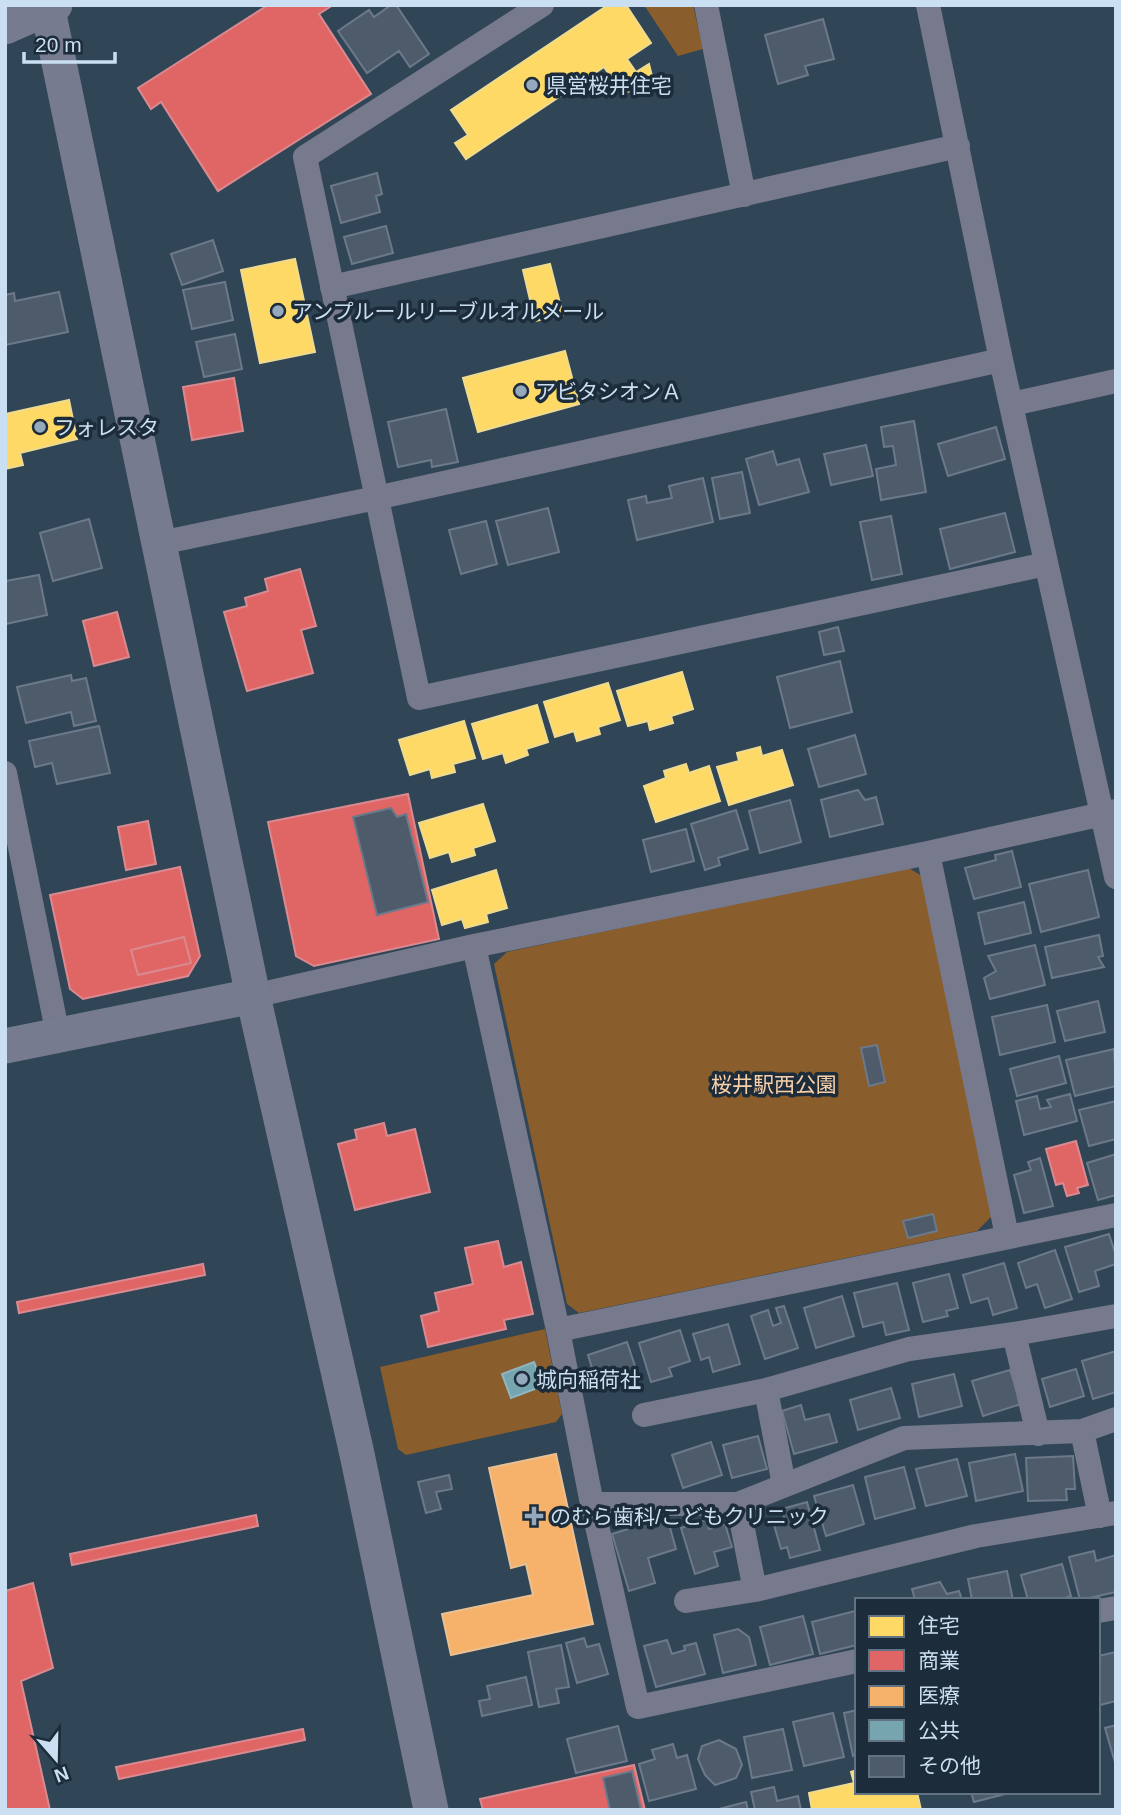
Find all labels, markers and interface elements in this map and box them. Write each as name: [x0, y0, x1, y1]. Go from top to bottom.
scale bar: [24, 21, 116, 65]
text: 20 m: [35, 33, 82, 56]
place label: 県営桜井住宅: [546, 74, 672, 97]
marker: 県営桜井住宅: [524, 77, 540, 93]
place label: アンプルールリーブルオルメール: [292, 300, 604, 323]
marker: アンプルールリーブルオルメール: [270, 303, 286, 319]
place label: アビタシオンＡ: [535, 380, 682, 403]
marker: アビタシオンＡ: [513, 383, 529, 399]
place label: フォレスタ: [54, 416, 159, 439]
marker: フォレスタ: [32, 419, 48, 435]
park label: 桜井駅西公園: [711, 1073, 837, 1096]
place label: 城向稲荷社: [536, 1368, 641, 1391]
marker: 城向稲荷社: [514, 1371, 530, 1387]
place label: のむら歯科/こどもクリニック: [550, 1505, 829, 1528]
marker: のむら歯科/こどもクリニック: [524, 1506, 544, 1526]
legend: [855, 1598, 1100, 1794]
text: 住宅: [918, 1614, 960, 1637]
text: 商業: [918, 1649, 960, 1672]
text: 医療: [918, 1684, 960, 1707]
text: 公共: [918, 1719, 960, 1742]
north arrow: [21, 1724, 91, 1794]
text: その他: [918, 1754, 981, 1777]
text: N: [52, 1762, 72, 1787]

